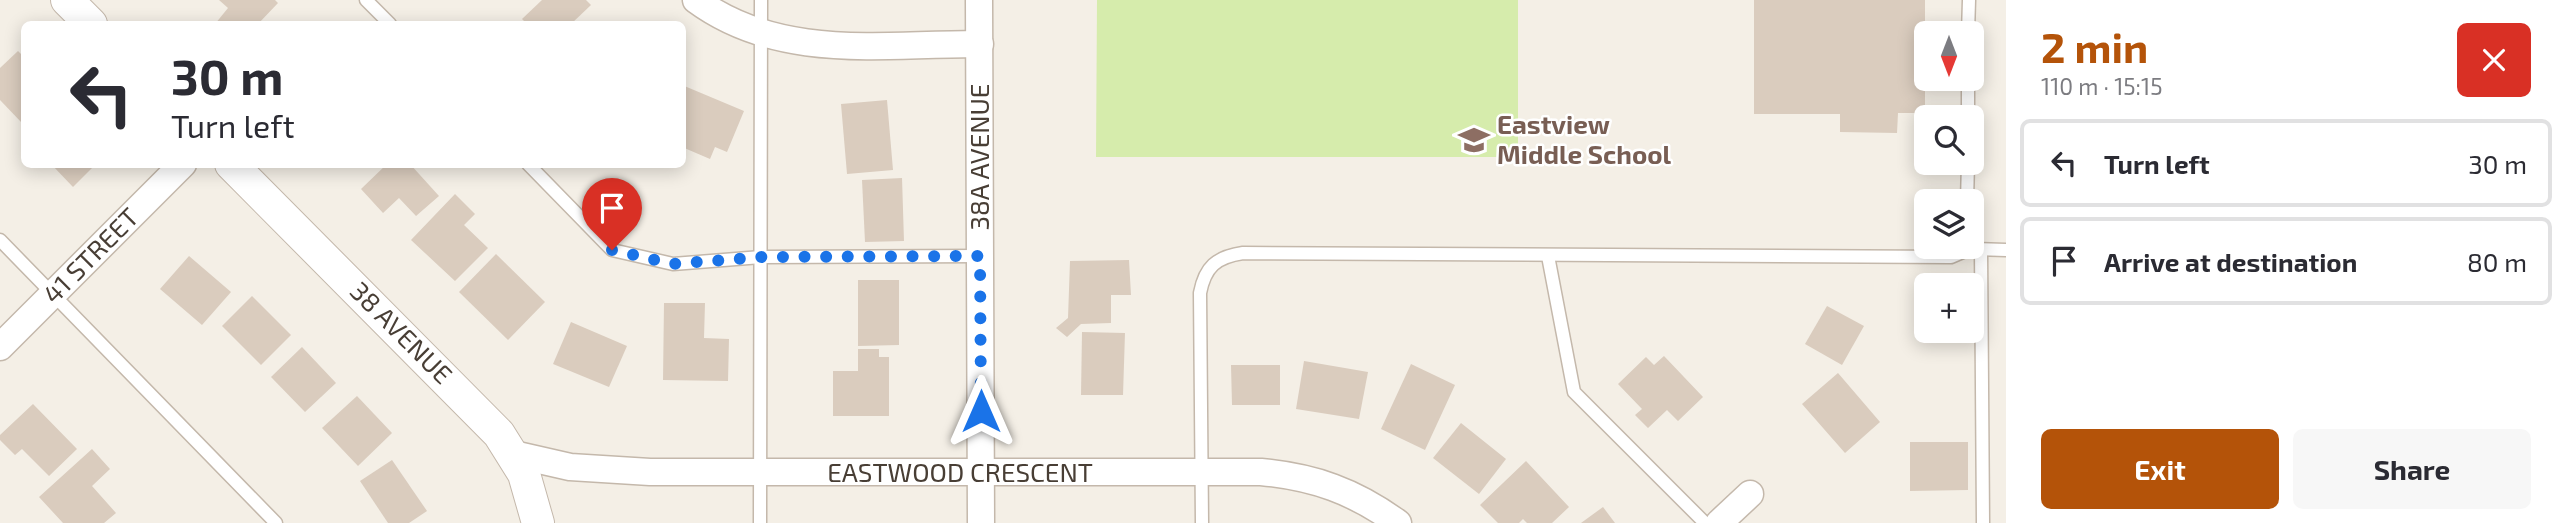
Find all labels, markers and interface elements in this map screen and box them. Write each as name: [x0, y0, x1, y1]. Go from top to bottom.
north arrow: [1914, 21, 1984, 91]
map controls: [1914, 21, 1984, 343]
text: 2 min: [2041, 21, 2148, 71]
button: close: [2457, 23, 2531, 97]
text: 30 m: [171, 46, 283, 105]
icon: left: [56, 49, 147, 140]
text: 110 m · 15:15: [2041, 72, 2163, 100]
street label: 38A AVENUE: [963, 84, 994, 230]
button: search: [1914, 105, 1984, 175]
text: Turn left: [171, 106, 295, 144]
place label: Eastview Middle School: [1497, 108, 1672, 169]
school or university icon: Eastview Middle School: [1457, 123, 1491, 157]
icon: left: [2045, 144, 2083, 182]
text: Turn left: [2104, 148, 2210, 179]
text: 30 m: [2468, 148, 2527, 179]
pin: [582, 178, 642, 250]
icon: arrive: [593, 189, 631, 227]
button: layers: [1914, 189, 1984, 259]
street label: 41 STREET: [36, 201, 144, 309]
icon: arrive: [2045, 242, 2083, 280]
text: Arrive at destination: [2104, 246, 2357, 277]
text: 80 m: [2467, 246, 2527, 277]
button: +: [1914, 273, 1984, 343]
street label: 38 AVENUE: [345, 275, 459, 389]
position arrow: [944, 374, 1018, 448]
button: Exit: [2041, 429, 2279, 509]
button: Share: [2293, 429, 2531, 509]
street label: EASTWOOD CRESCENT: [827, 456, 1093, 487]

